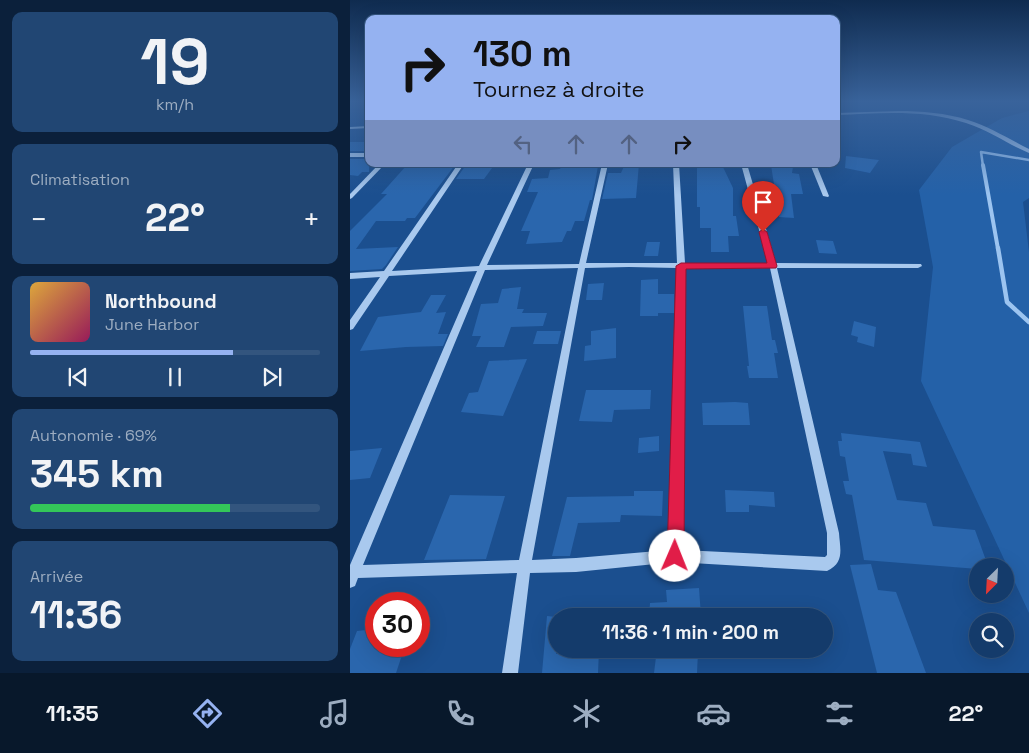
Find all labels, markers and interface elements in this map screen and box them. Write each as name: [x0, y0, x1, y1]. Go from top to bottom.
text: 19: [140, 20, 210, 103]
text: 130 m: [473, 32, 572, 76]
icon: right: [390, 35, 455, 100]
text: Tournez à droite: [473, 75, 644, 103]
text: km/h: [156, 94, 194, 115]
icon: left: [509, 130, 537, 158]
icon: ahead: [562, 130, 590, 158]
icon: ahead: [615, 130, 643, 158]
icon: right: [668, 130, 696, 158]
text: Climatisation: [30, 169, 130, 190]
pin: [742, 181, 784, 232]
icon: arrive: [749, 188, 777, 216]
text: 22°: [145, 194, 205, 242]
text: −: [30, 201, 47, 237]
text: +: [303, 201, 320, 237]
text: Northbound: [105, 289, 217, 314]
text: June Harbor: [105, 314, 199, 335]
icon: previous: [64, 363, 92, 391]
icon: pause: [161, 363, 189, 391]
icon: next: [258, 363, 286, 391]
text: Autonomie · 69%: [30, 425, 157, 446]
text: 345 km: [30, 450, 164, 498]
position arrow: [648, 529, 700, 581]
north arrow: [969, 558, 1014, 602]
map controls: [969, 558, 1014, 658]
text: Arrivée: [30, 566, 83, 587]
text: 11:36: [30, 591, 122, 639]
speed limit sign: 30: [365, 592, 430, 657]
button: search: [969, 613, 1014, 658]
text: 11:36 · 1 min · 200 m: [602, 620, 779, 645]
icon: directions: [190, 696, 225, 731]
icon: music: [317, 696, 352, 731]
icon: phone: [443, 696, 478, 731]
icon: climate: [569, 696, 604, 731]
icon: car: [696, 696, 731, 731]
icon: filters: [822, 696, 857, 731]
text: 11:35: [46, 699, 99, 727]
text: 22°: [948, 699, 983, 727]

